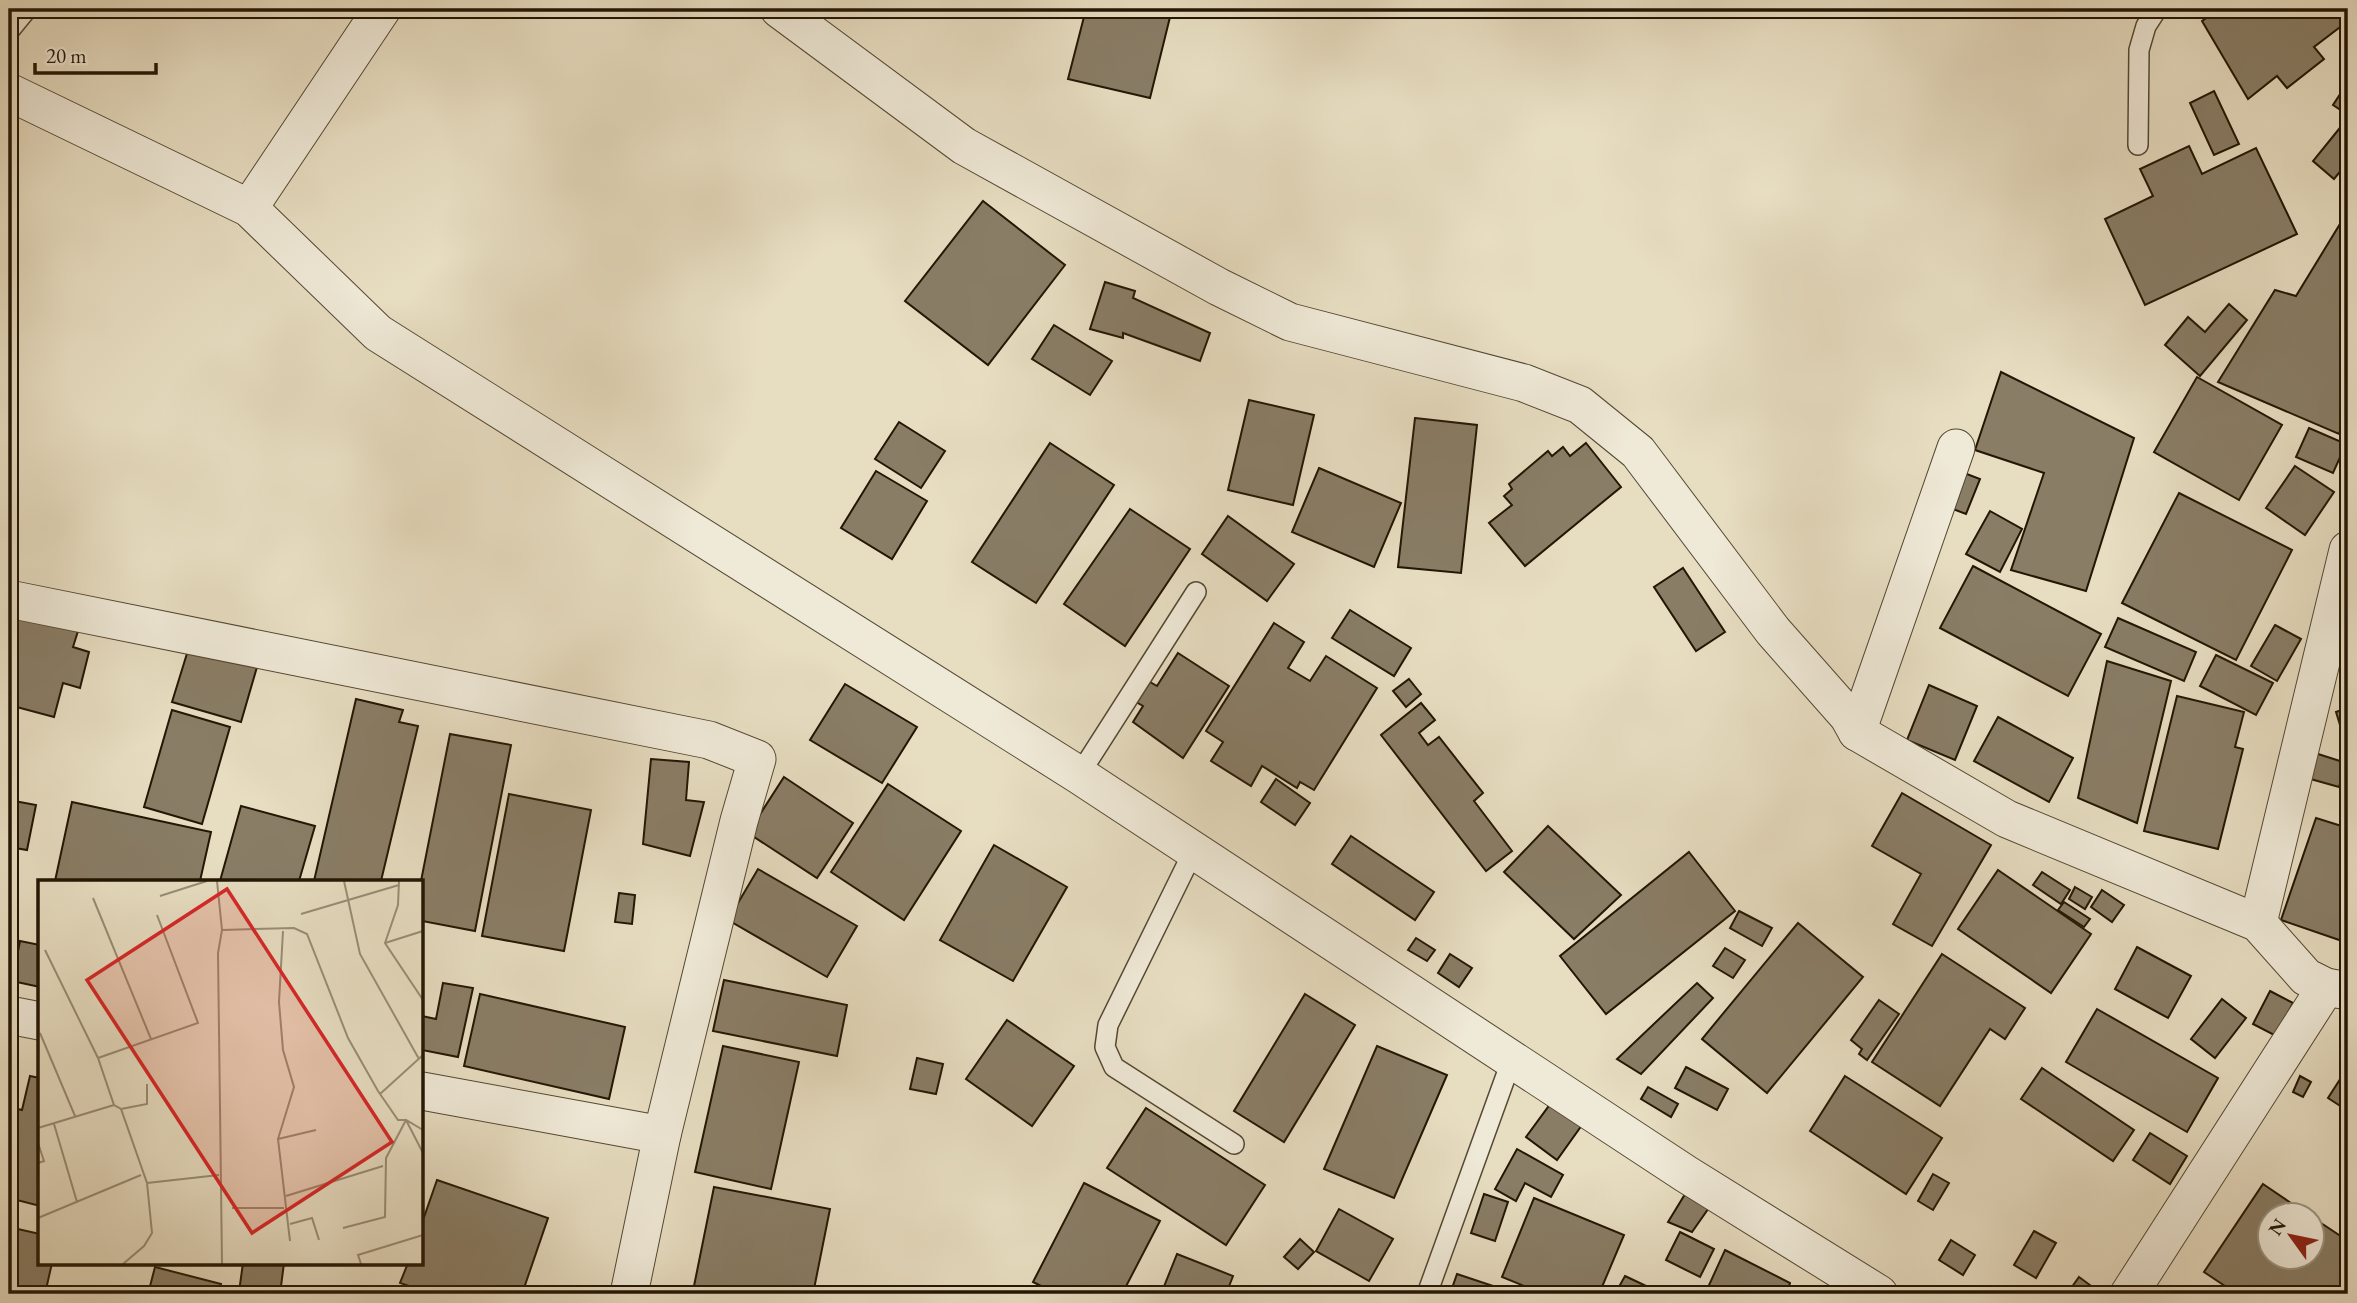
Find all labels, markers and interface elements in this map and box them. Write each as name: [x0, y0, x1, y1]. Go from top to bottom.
scale bar: [35, 32, 156, 76]
text: 20 m: [46, 42, 87, 69]
inset map: [38, 880, 424, 1264]
north arrow: [2256, 1202, 2326, 1272]
text: N: [2262, 1213, 2292, 1240]

